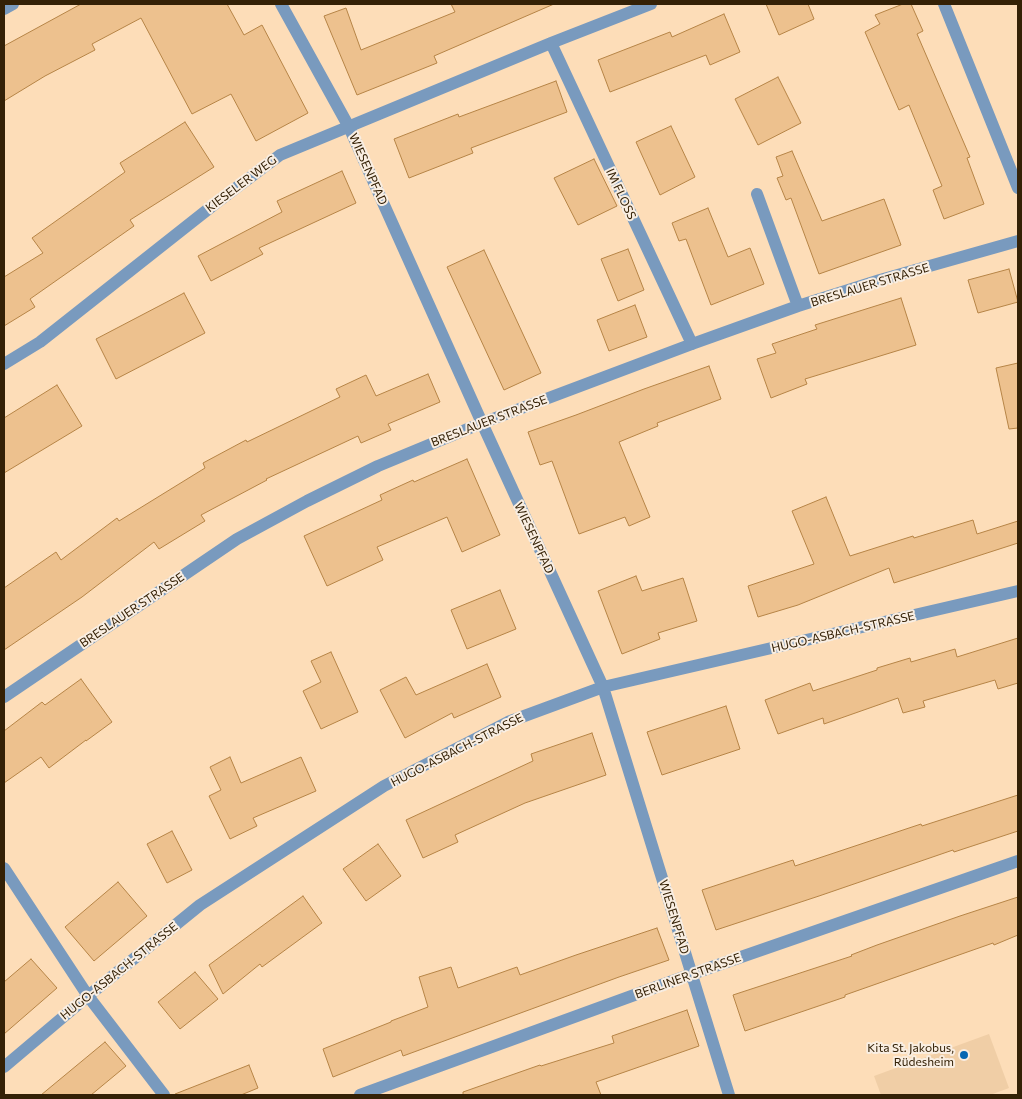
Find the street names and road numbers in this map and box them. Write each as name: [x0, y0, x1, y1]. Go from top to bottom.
street label: WIESENPFAD: [346, 131, 390, 207]
street label: KIESELER WEG: [203, 153, 279, 215]
street label: IM FLOSS: [603, 166, 639, 222]
street label: BRESLAUER STRASSE: [809, 260, 931, 310]
street label: BRESLAUER STRASSE: [429, 392, 549, 450]
street label: WIESENPFAD: [511, 500, 557, 576]
street label: BRESLAUER STRASSE: [77, 570, 187, 650]
street label: HUGO-ASBACH-STRASSE: [770, 609, 916, 655]
street label: HUGO-ASBACH-STRASSE: [388, 710, 526, 790]
street label: WIESENPFAD: [656, 878, 692, 956]
street label: HUGO-ASBACH-STRASSE: [58, 919, 180, 1023]
street label: BERLINER STRASSE: [633, 950, 743, 1002]

